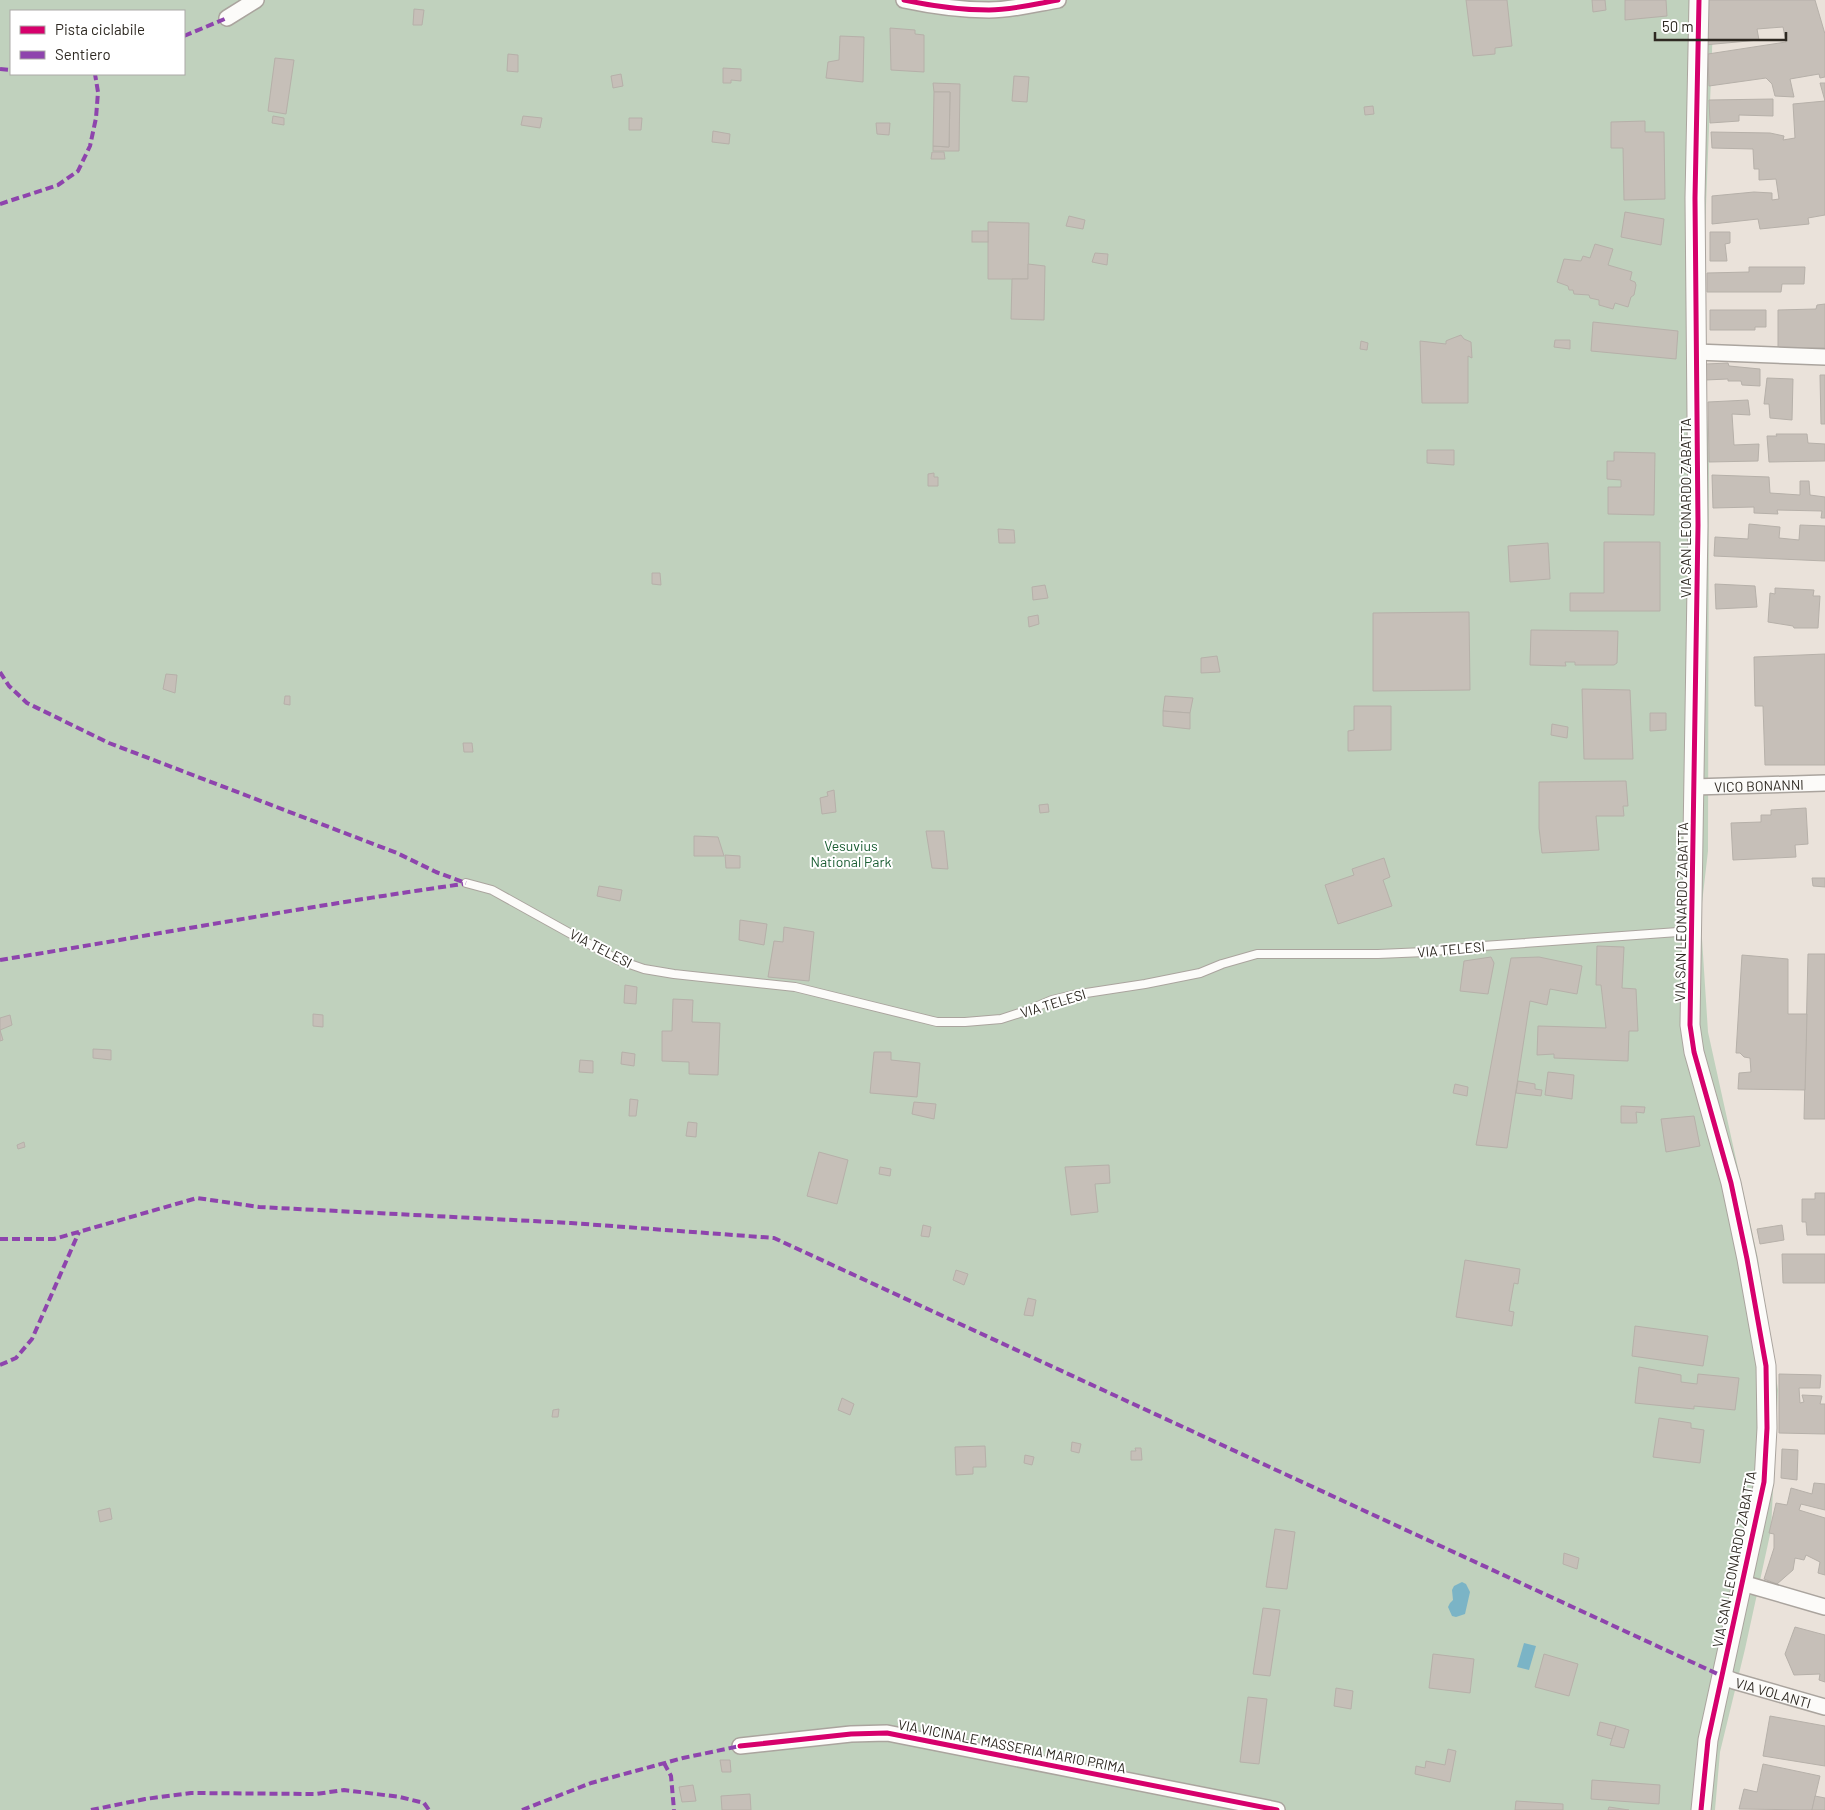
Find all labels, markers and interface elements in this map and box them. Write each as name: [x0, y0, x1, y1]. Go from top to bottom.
legend: [10, 10, 185, 75]
scale bar: [1655, 10, 1786, 42]
text: 50 m: [1662, 17, 1694, 35]
text: Pista ciclabile: [55, 20, 145, 38]
text: Sentiero: [55, 45, 111, 63]
street label: VIA SAN LEONARDO ZABATTA: [1677, 418, 1694, 598]
street label: VICO BONANNI: [1714, 775, 1804, 795]
street label: VIA SAN LEONARDO ZABATTA: [1671, 821, 1691, 1002]
park label: Vesuvius National Park: [810, 837, 892, 870]
street label: VIA TELESI: [567, 925, 635, 971]
street label: VIA TELESI: [1416, 938, 1486, 960]
street label: VIA TELESI: [1018, 985, 1088, 1021]
street label: VIA SAN LEONARDO ZABATTA: [1709, 1469, 1760, 1649]
street label: VIA VOLANTI: [1734, 1673, 1813, 1711]
street label: VIA VICINALE MASSERIA MARIO PRIMA: [897, 1716, 1128, 1777]

